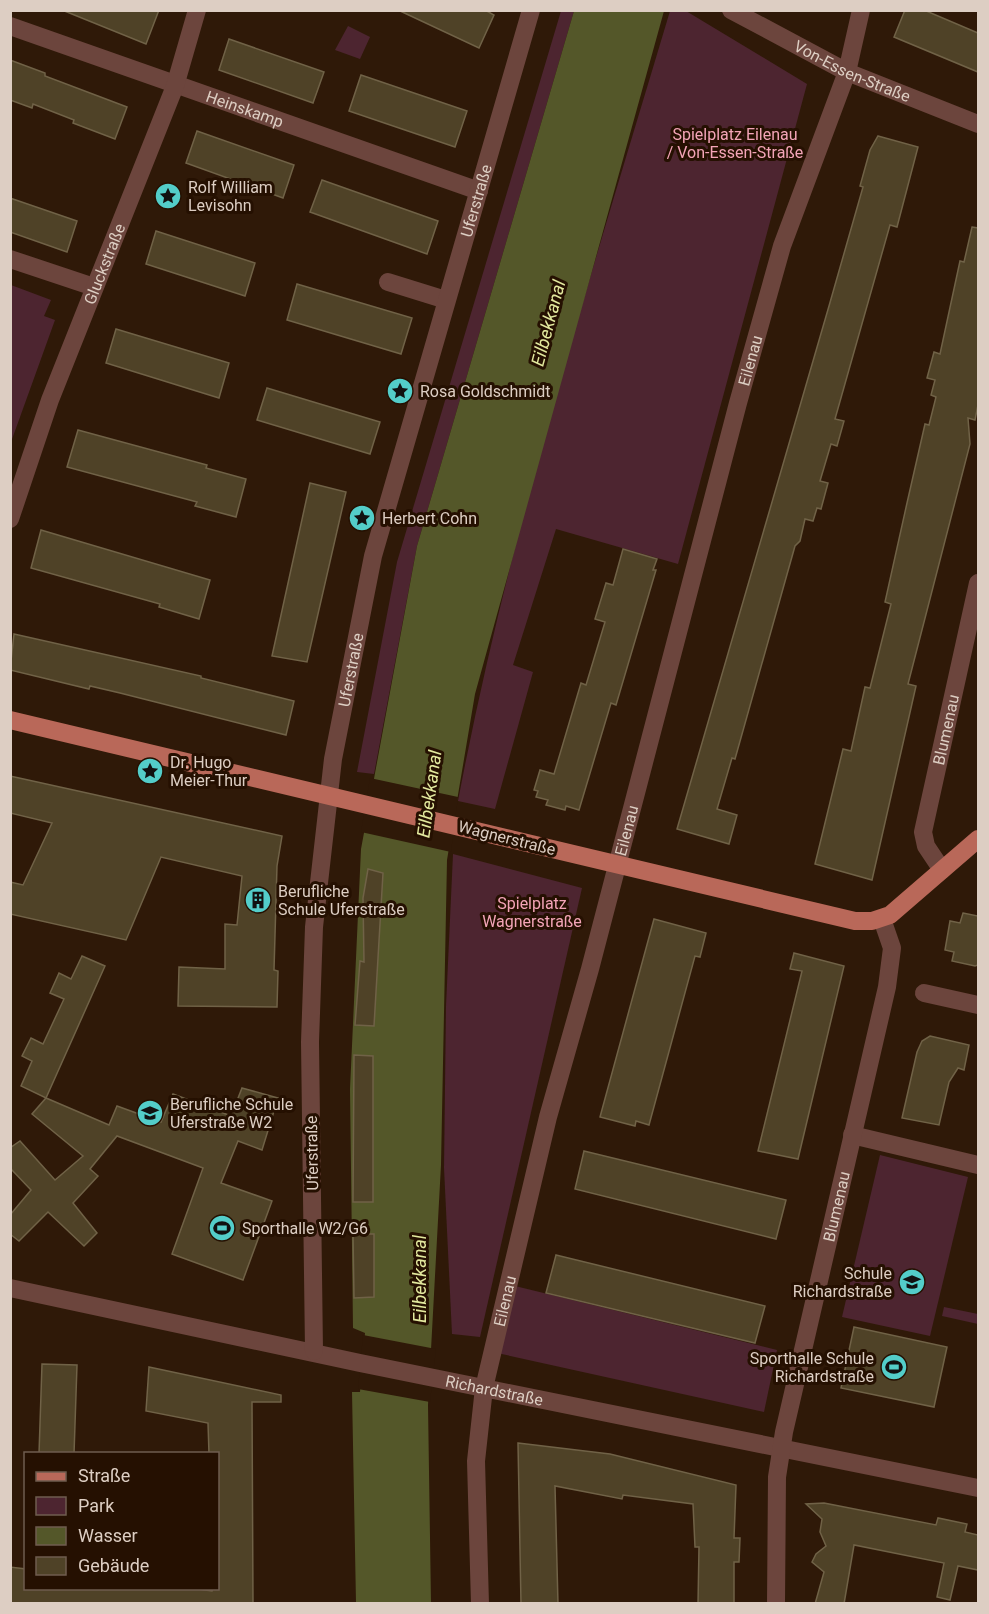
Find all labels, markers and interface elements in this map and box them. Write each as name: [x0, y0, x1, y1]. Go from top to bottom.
street label: Von-Essen-Straße: [791, 36, 913, 106]
street label: Heinskamp: [204, 86, 286, 131]
park label: Spielplatz Eilenau / Von-Essen-Straße: [667, 125, 803, 162]
street label: Uferstraße: [456, 162, 495, 239]
place label: Rolf William Levisohn: [188, 178, 273, 215]
place icon: Rolf William Levisohn: [153, 181, 183, 211]
street label: Gluckstraße: [80, 221, 129, 307]
water label: Eilbekkanal: [526, 277, 570, 368]
street label: Eilenau: [734, 333, 766, 388]
place icon: Rosa Goldschmidt: [385, 376, 415, 406]
place label: Rosa Goldschmidt: [420, 382, 550, 401]
place icon: Herbert Cohn: [347, 503, 377, 533]
place label: Herbert Cohn: [382, 509, 477, 528]
street label: Uferstraße: [334, 631, 367, 708]
street label: Blumenau: [929, 693, 963, 767]
water label: Eilbekkanal: [412, 748, 446, 839]
place label: Dr. Hugo Meier-Thur: [170, 753, 248, 790]
place icon: Dr. Hugo Meier-Thur: [135, 756, 165, 786]
street label: Eilenau: [610, 803, 642, 858]
street label: Wagnerstraße: [456, 817, 558, 859]
place label: Berufliche Schule Uferstraße: [278, 882, 405, 919]
building icon: Berufliche Schule Uferstraße: [243, 885, 273, 915]
park label: Spielplatz Wagnerstraße: [482, 894, 582, 931]
place label: Berufliche Schule Uferstraße W2: [170, 1095, 293, 1132]
school or university icon: Berufliche Schule Uferstraße W2: [135, 1098, 165, 1128]
street label: Uferstraße: [302, 1115, 322, 1191]
street label: Blumenau: [819, 1169, 854, 1244]
sports icon: Sporthalle W2/G6: [207, 1213, 237, 1243]
place label: Sporthalle W2/G6: [242, 1219, 368, 1238]
water label: Eilbekkanal: [409, 1234, 430, 1323]
place label: Schule Richardstraße: [793, 1264, 892, 1301]
school or university icon: Schule Richardstraße: [897, 1267, 927, 1297]
street label: Eilenau: [489, 1274, 520, 1328]
place label: Sporthalle Schule Richardstraße: [750, 1349, 874, 1386]
sports icon: Sporthalle Schule Richardstraße: [879, 1352, 909, 1382]
street label: Richardstraße: [444, 1371, 545, 1409]
legend: [24, 1452, 219, 1590]
text: Straße: [78, 1465, 130, 1486]
text: Park: [78, 1495, 115, 1516]
text: Wasser: [78, 1525, 138, 1546]
text: Gebäude: [78, 1555, 149, 1576]

